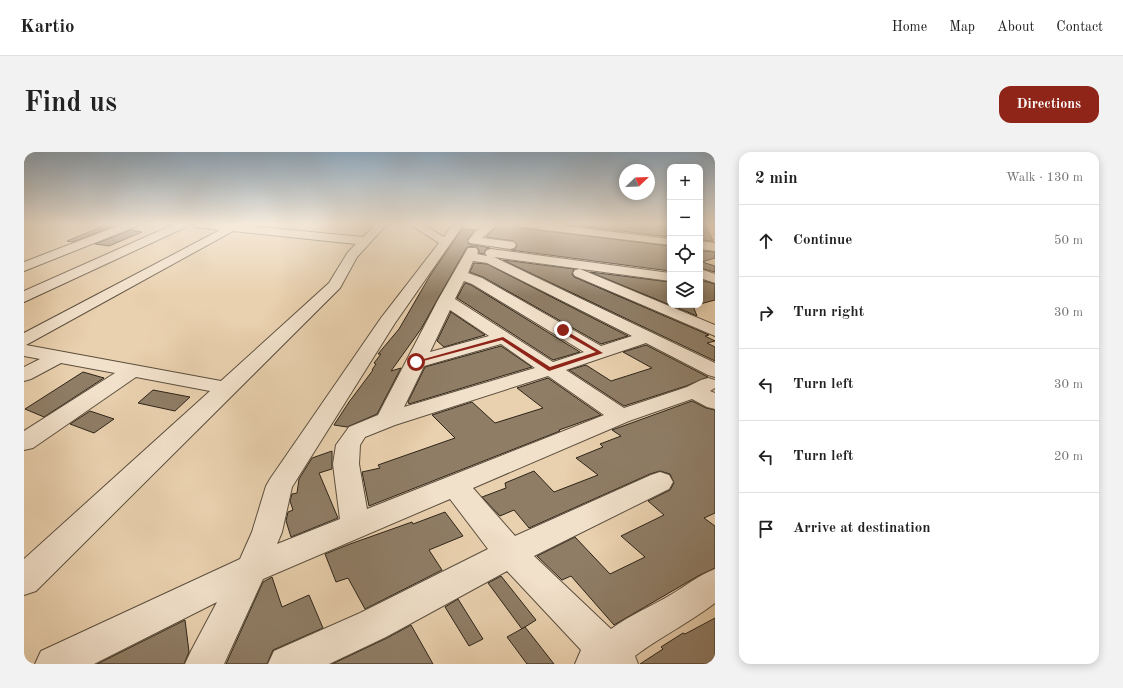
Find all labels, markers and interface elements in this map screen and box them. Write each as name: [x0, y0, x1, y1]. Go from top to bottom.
text: Kartio: [20, 18, 75, 37]
text: Home: [892, 20, 927, 34]
text: Map: [949, 20, 975, 34]
text: About: [997, 20, 1034, 34]
text: Contact: [1056, 20, 1103, 34]
button: Directions: [999, 86, 1099, 123]
text: Find us: [24, 90, 117, 118]
north arrow: [619, 164, 655, 200]
map controls: [667, 164, 703, 308]
button: +: [667, 164, 703, 200]
text: 2 min: [755, 170, 798, 187]
text: Walk · 130 m: [1006, 171, 1083, 184]
button: −: [667, 200, 703, 236]
icon: ahead: [755, 230, 777, 252]
text: Continue: [793, 233, 852, 248]
text: 50 m: [1054, 234, 1083, 247]
button: locate: [667, 236, 703, 272]
button: layers: [667, 272, 703, 308]
icon: right: [755, 302, 777, 324]
text: Turn right: [793, 305, 864, 320]
text: 30 m: [1054, 306, 1083, 319]
route end: [554, 321, 572, 339]
route start: [407, 353, 425, 371]
icon: left: [755, 374, 777, 396]
text: Turn left: [793, 377, 853, 392]
text: 30 m: [1054, 378, 1083, 391]
icon: left: [755, 446, 777, 468]
text: Turn left: [793, 449, 853, 464]
text: 20 m: [1054, 450, 1083, 463]
icon: arrive: [755, 518, 777, 540]
text: Arrive at destination: [793, 521, 931, 536]

